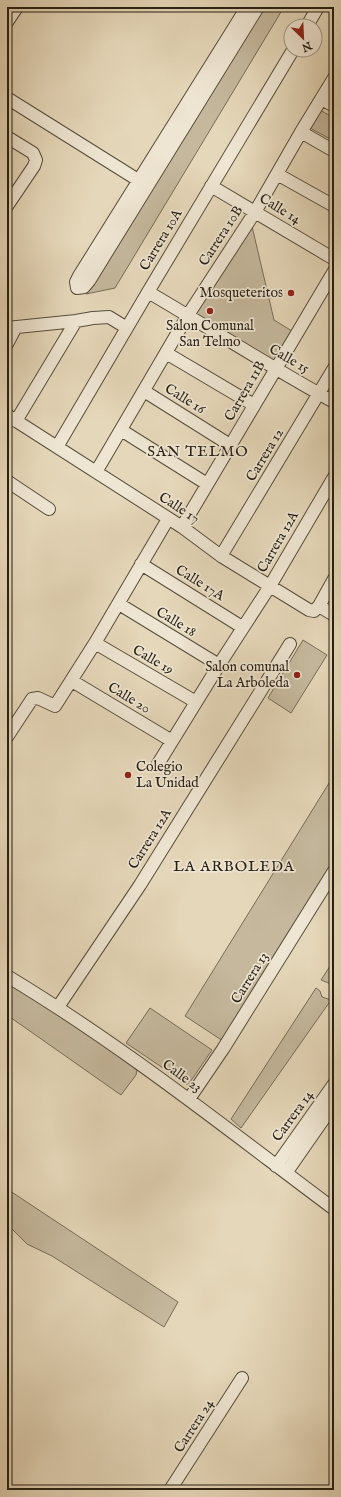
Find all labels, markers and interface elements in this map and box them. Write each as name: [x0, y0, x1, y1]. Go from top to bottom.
north arrow: [283, 18, 323, 58]
text: N: [299, 37, 315, 55]
street label: Calle 14: [256, 190, 304, 228]
street label: Carrera 10B: [195, 202, 247, 270]
street label: Carrera 10A: [136, 206, 187, 274]
place label: Mosqueteritos: [200, 284, 283, 302]
marker: Mosqueteritos: [286, 288, 296, 298]
marker: Salon Comunal San Telmo: [205, 306, 215, 316]
place label: Salon Comunal San Telmo: [166, 317, 254, 351]
street label: Calle 15: [266, 340, 312, 378]
street label: Carrera 11B: [221, 358, 269, 424]
street label: Calle 16: [161, 380, 209, 419]
street label: Carrera 12: [242, 425, 288, 485]
district label: SAN TELMO: [147, 442, 249, 461]
street label: Calle 17: [155, 488, 203, 528]
street label: Carrera 12A: [253, 507, 303, 576]
street label: Calle 17A: [172, 561, 228, 605]
street label: Calle 18: [153, 603, 199, 641]
street label: Calle 19: [129, 641, 177, 679]
place label: Salon comunal La Arboleda: [205, 658, 290, 692]
marker: Salon comunal La Arboleda: [292, 670, 302, 680]
street label: Calle 20: [104, 678, 154, 718]
place label: Colegio La Unidad: [136, 758, 199, 792]
marker: Colegio La Unidad: [123, 770, 133, 780]
street label: Carrera 12A: [124, 805, 176, 873]
district label: LA ARBOLEDA: [173, 857, 295, 876]
street label: Carrera 13: [227, 949, 273, 1007]
street label: Calle 23: [159, 1056, 205, 1096]
street label: Carrera 14: [268, 1087, 318, 1145]
street label: Carrera 24: [170, 1396, 218, 1456]

